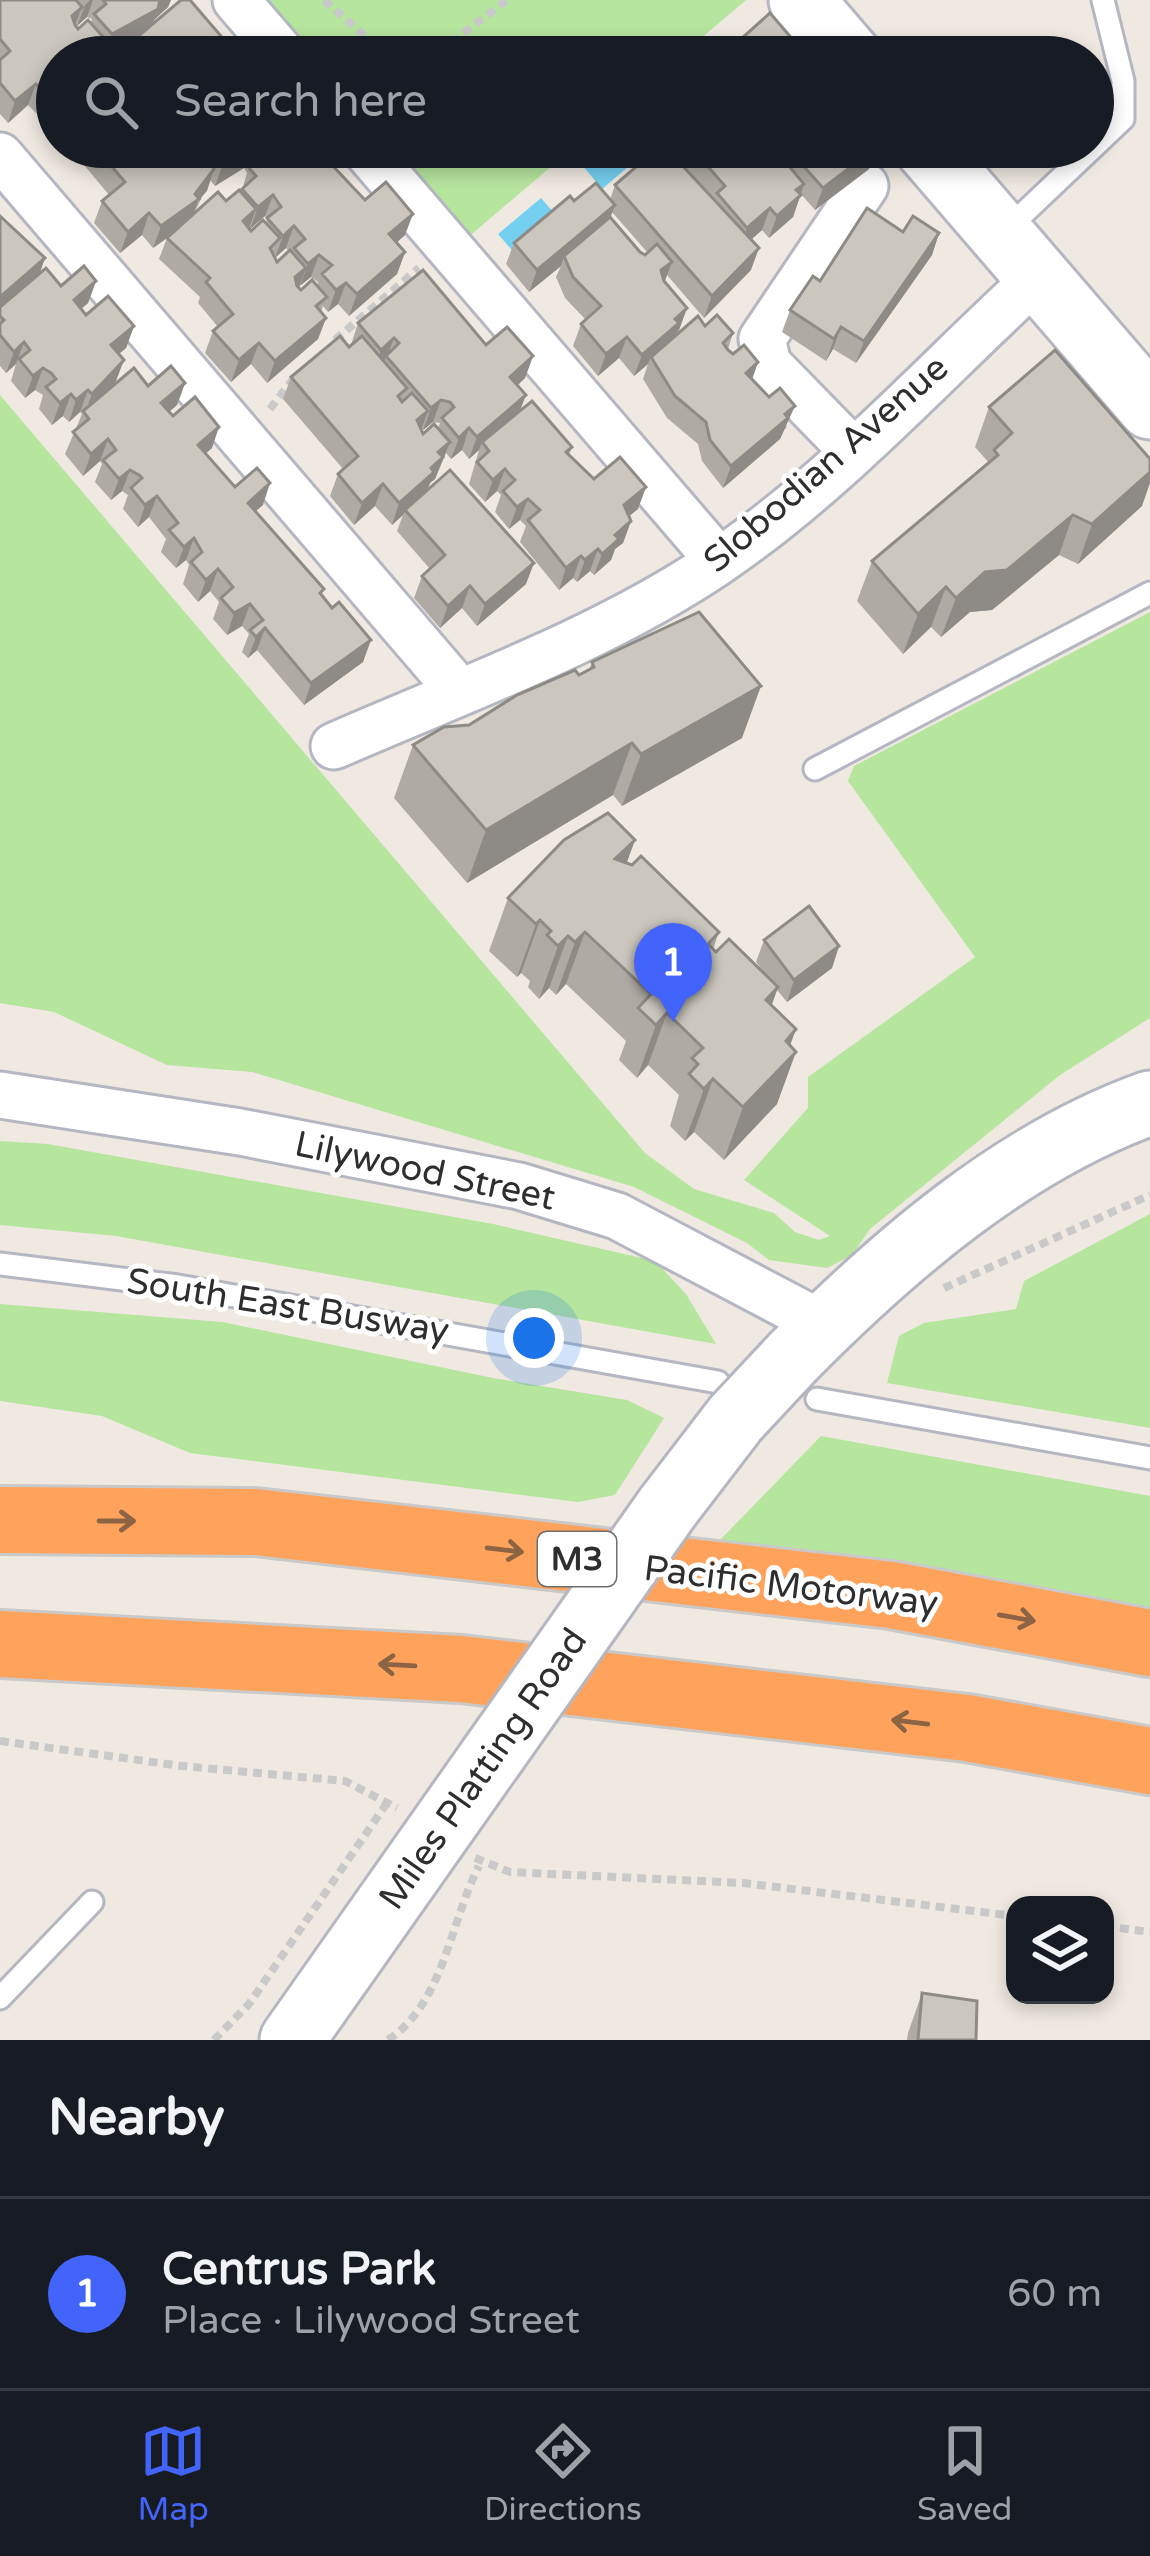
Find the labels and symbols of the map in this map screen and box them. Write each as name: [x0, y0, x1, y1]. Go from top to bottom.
street label: Slobodian Avenue: [695, 346, 957, 582]
pin: 1: [634, 923, 712, 1022]
street label: Lilywood Street: [291, 1122, 559, 1220]
street label: South East Busway: [124, 1259, 452, 1353]
your location: [504, 1308, 564, 1368]
one-way arrow: [97, 1510, 136, 1532]
road number: M3: [538, 1532, 616, 1586]
one-way arrow: [485, 1540, 524, 1562]
street label: Pacific Motorway: [642, 1547, 940, 1625]
one-way arrow: [996, 1608, 1035, 1630]
street label: Miles Platting Road: [370, 1620, 596, 1918]
one-way arrow: [378, 1654, 417, 1677]
one-way arrow: [891, 1710, 930, 1732]

